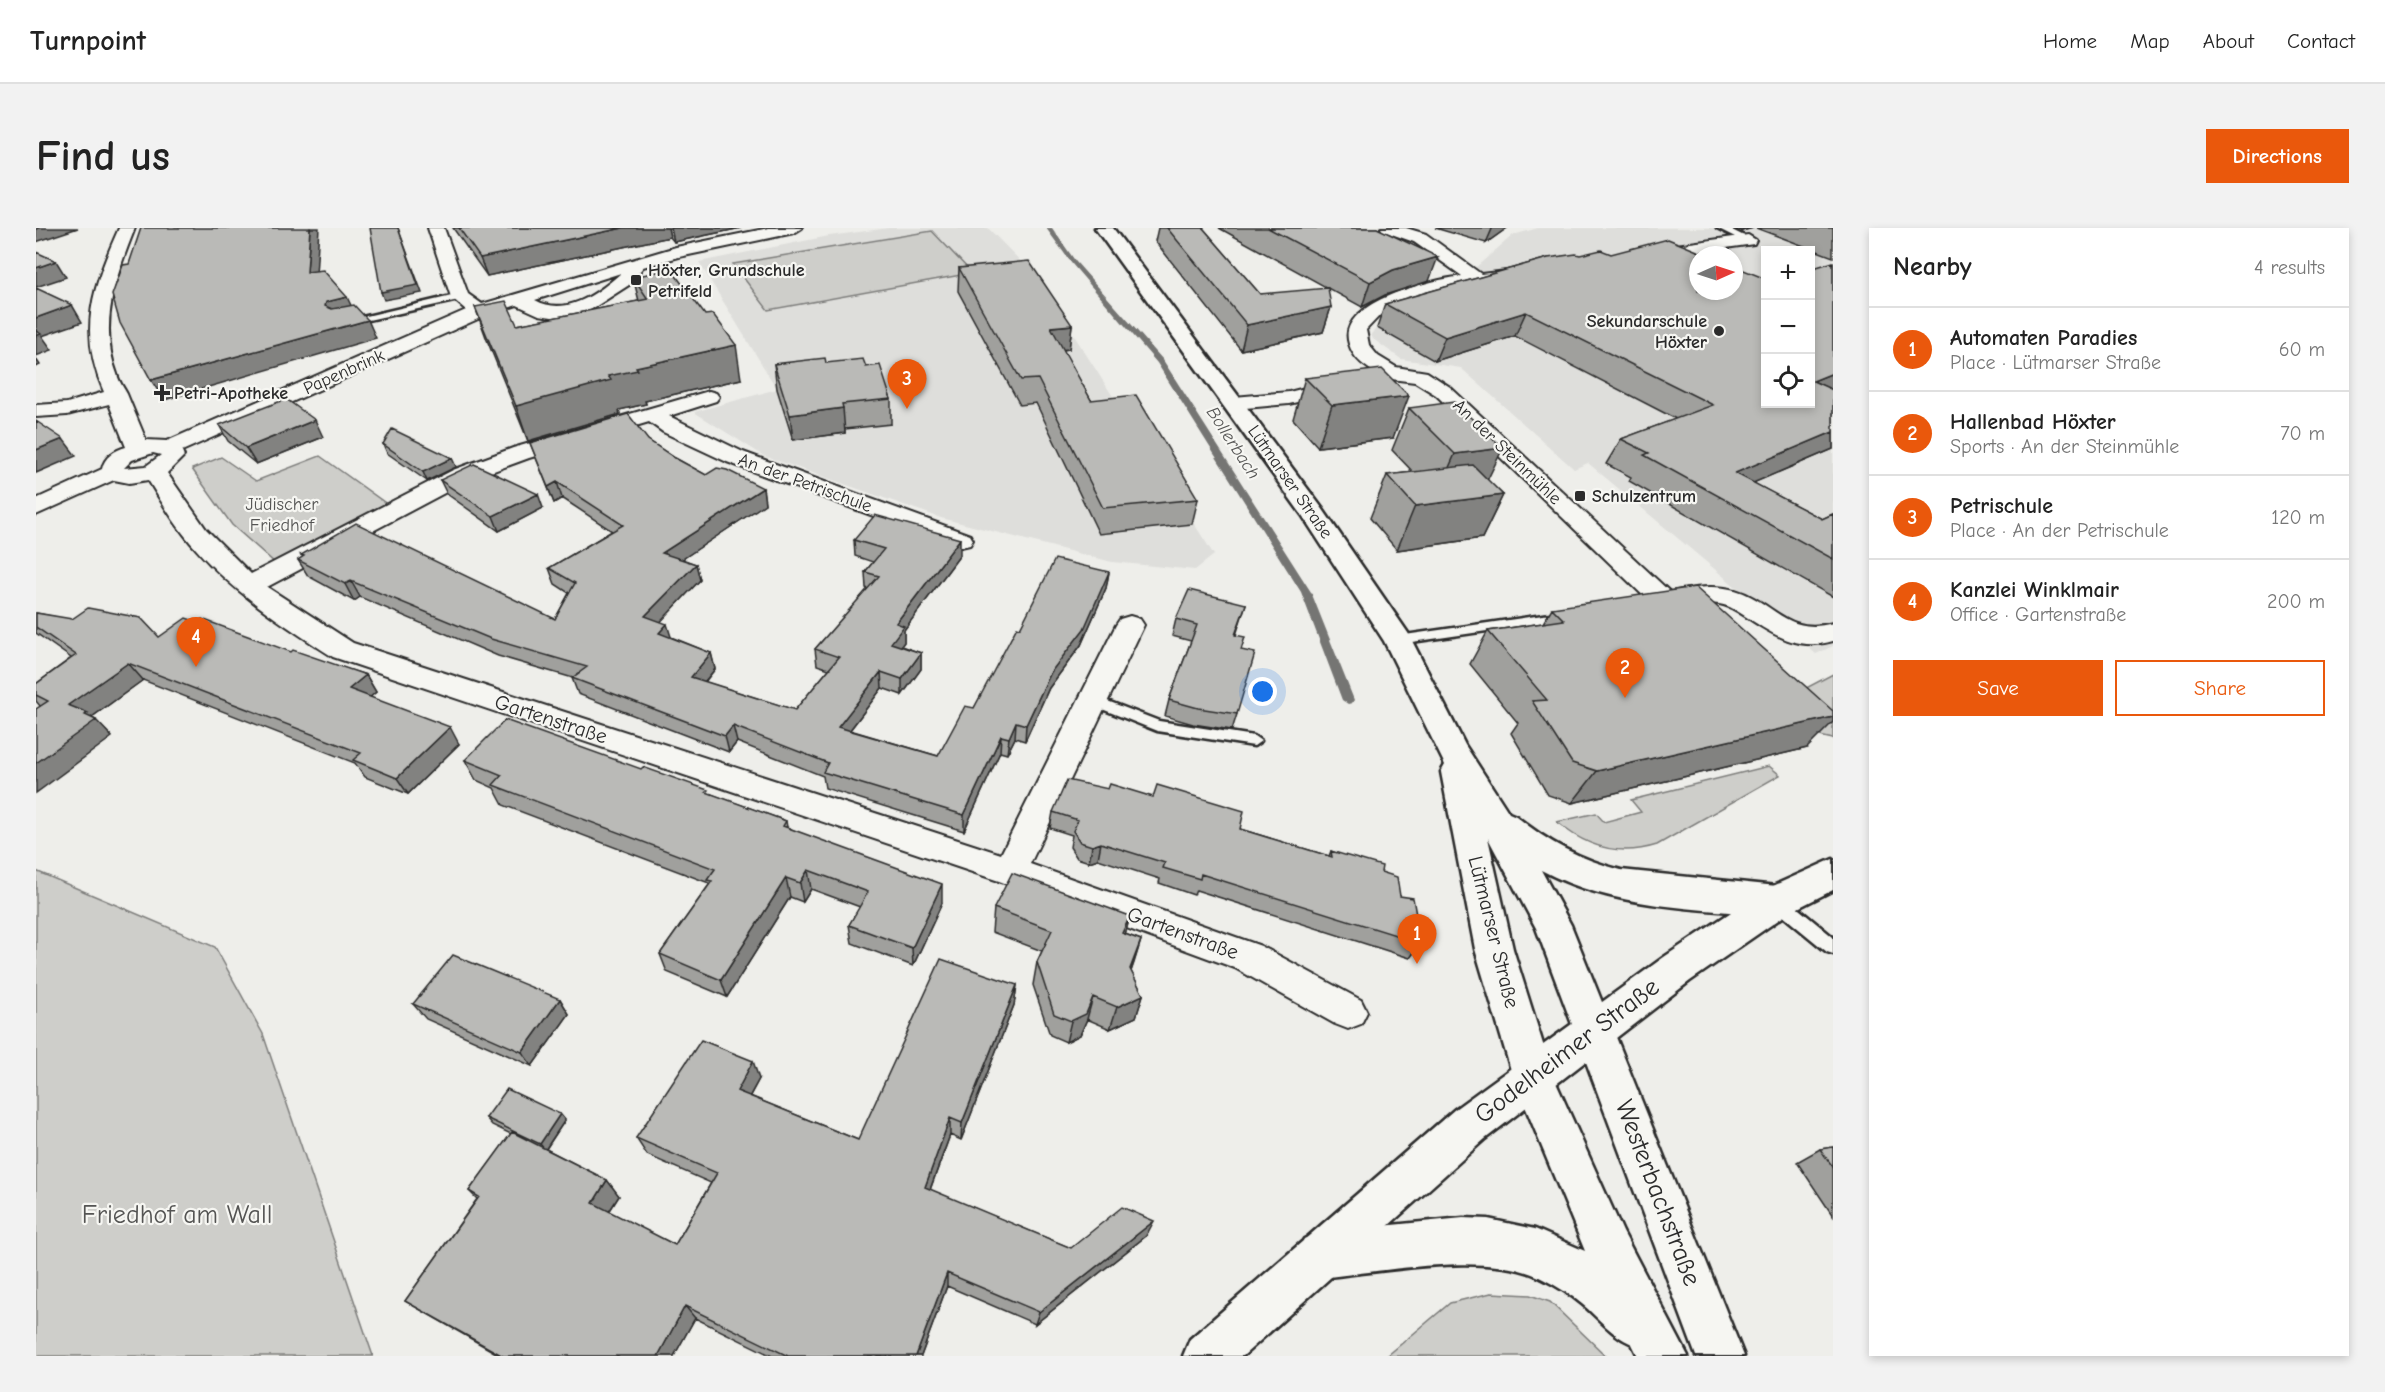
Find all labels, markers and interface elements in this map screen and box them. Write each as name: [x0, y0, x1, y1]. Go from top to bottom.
text: Turnpoint: [30, 25, 146, 57]
text: Home: [2043, 29, 2097, 53]
text: Map: [2130, 29, 2170, 53]
text: About: [2203, 29, 2254, 53]
text: Contact: [2287, 29, 2355, 53]
button: Directions: [2206, 129, 2349, 183]
text: Find us: [36, 132, 170, 181]
north arrow: [1689, 246, 1743, 300]
map controls: [1761, 246, 1815, 408]
button: +: [1761, 246, 1815, 300]
text: Nearby: [1893, 252, 1972, 282]
text: 4 results: [2254, 256, 2325, 279]
place label: Höxter, Grundschule Petrifeld: [648, 260, 805, 302]
marker: Höxter, Grundschule Petrifeld: [629, 273, 643, 287]
button: −: [1761, 300, 1815, 354]
place label: Sekundarschule Höxter: [1587, 311, 1708, 353]
marker: Sekundarschule Höxter: [1712, 324, 1726, 338]
text: Automaten Paradies: [1950, 325, 2137, 351]
text: 1: [1909, 338, 1916, 361]
text: 60 m: [2279, 338, 2325, 361]
street label: Papenbrink: [300, 345, 388, 399]
text: Place · Lütmarser Straße: [1950, 351, 2161, 374]
button: locate: [1761, 354, 1815, 408]
pin: 3: [888, 360, 926, 409]
place label: Petri-Apotheke: [174, 383, 288, 404]
marker: Petri-Apotheke: [155, 386, 169, 400]
street label: An der Steinmühle: [1448, 395, 1566, 509]
water label: Bollerbach: [1202, 403, 1264, 483]
text: Hallenbad Höxter: [1950, 409, 2116, 435]
street label: Lütmarser Straße: [1243, 421, 1337, 543]
text: 2: [1908, 422, 1917, 445]
text: 70 m: [2280, 422, 2325, 445]
text: Sports · An der Steinmühle: [1950, 435, 2179, 458]
street label: An der Petrischule: [735, 449, 875, 517]
place label: Schulzentrum: [1592, 486, 1696, 507]
marker: Schulzentrum: [1573, 489, 1587, 503]
text: Petrischule: [1950, 493, 2053, 519]
park label: Jüdischer Friedhof: [246, 494, 319, 536]
text: 3: [1908, 506, 1917, 529]
text: 120 m: [2271, 506, 2325, 529]
text: Place · An der Petrischule: [1950, 519, 2169, 542]
text: Kanzlei Winklmair: [1950, 577, 2119, 603]
text: 4: [1908, 590, 1917, 613]
text: 200 m: [2267, 590, 2325, 613]
text: Office · Gartenstraße: [1950, 603, 2126, 626]
pin: 4: [176, 618, 216, 667]
pin: 2: [1606, 648, 1644, 698]
button: Save: [1893, 660, 2103, 716]
button: Share: [2115, 660, 2325, 716]
your location: [1248, 677, 1277, 706]
street label: Gartenstraße: [492, 690, 610, 748]
street label: Lütmarser Straße: [1463, 853, 1525, 1011]
street label: Gartenstraße: [1124, 902, 1242, 964]
pin: 1: [1398, 914, 1436, 964]
street label: Godelheimer Straße: [1469, 972, 1665, 1130]
street label: Westerbachstraße: [1609, 1096, 1707, 1290]
park label: Friedhof am Wall: [82, 1200, 272, 1230]

